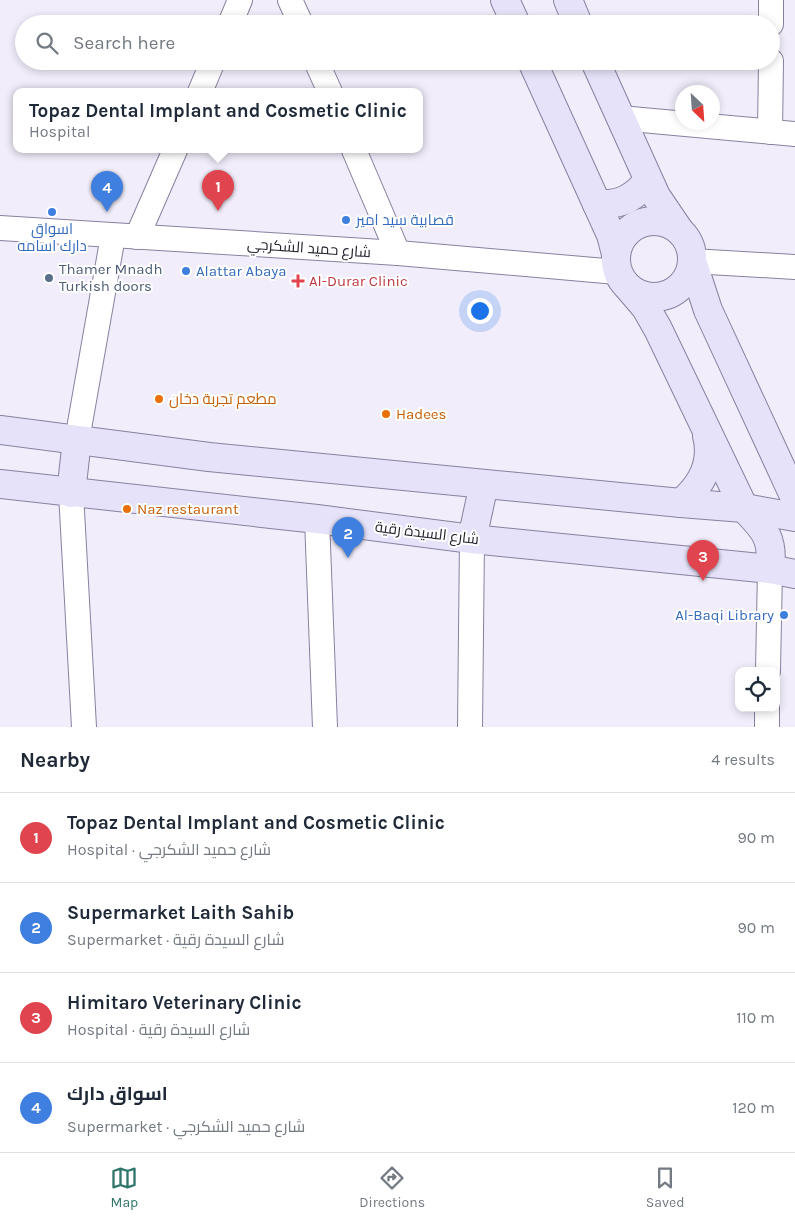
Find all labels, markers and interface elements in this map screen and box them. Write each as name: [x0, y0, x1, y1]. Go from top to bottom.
search box: [15, 15, 780, 70]
icon: search: [33, 29, 61, 57]
text: Search here: [73, 32, 175, 54]
north arrow: [675, 85, 720, 130]
popup: [13, 88, 423, 153]
text: Topaz Dental Implant and Cosmetic Clinic: [29, 100, 407, 122]
text: Hospital: [29, 122, 90, 141]
pin: 1: [202, 170, 234, 211]
pin: 4: [91, 171, 123, 212]
marker: اسواق دارك اسامه: [46, 206, 58, 218]
place label: قصابية سيد امير: [355, 211, 454, 229]
marker: قصابية سيد امير: [340, 214, 352, 226]
place label: اسواق دارك اسامه: [17, 220, 87, 255]
street label: شارع حميد الشكرجي: [246, 235, 372, 264]
place label: Thamer Mnadh Turkish doors: [59, 260, 163, 295]
place label: Alattar Abaya: [196, 262, 287, 280]
marker: Alattar Abaya: [180, 265, 192, 277]
marker: Thamer Mnadh Turkish doors: [43, 272, 55, 284]
place label: Al-Durar Clinic: [309, 272, 408, 290]
marker: Al-Durar Clinic: [291, 274, 305, 288]
your location: [467, 298, 493, 324]
place label: مطعم تجربة دخان: [169, 390, 277, 409]
marker: مطعم تجربة دخان: [153, 393, 165, 405]
place label: Hadees: [396, 405, 446, 423]
marker: Hadees: [380, 408, 392, 420]
place label: Naz restaurant: [137, 500, 239, 518]
marker: Naz restaurant: [121, 503, 133, 515]
pin: 2: [332, 517, 364, 558]
street label: شارع السيدة رقية: [374, 518, 480, 550]
pin: 3: [687, 540, 719, 581]
place label: Al-Baqi Library: [675, 606, 774, 624]
marker: Al-Baqi Library: [778, 609, 790, 621]
map controls: [735, 667, 780, 712]
button: locate: [735, 667, 780, 712]
text: Nearby: [20, 748, 90, 772]
text: 4 results: [711, 750, 775, 769]
text: Topaz Dental Implant and Cosmetic Clinic: [67, 812, 445, 834]
text: 1: [33, 828, 39, 847]
text: 90 m: [737, 828, 775, 847]
text: Hospital · شارع حميد الشكرجي: [67, 840, 271, 859]
text: Supermarket Laith Sahib: [67, 902, 294, 924]
text: 2: [31, 918, 41, 937]
text: 90 m: [737, 918, 775, 937]
text: Supermarket · شارع السيدة رقية: [67, 930, 285, 949]
text: Himitaro Veterinary Clinic: [67, 992, 302, 1014]
text: 3: [31, 1008, 41, 1027]
text: 110 m: [736, 1008, 775, 1027]
text: Hospital · شارع السيدة رقية: [67, 1020, 250, 1039]
text: اسواق دارك: [67, 1083, 168, 1105]
text: 4: [31, 1098, 41, 1117]
text: 120 m: [732, 1098, 775, 1117]
text: Supermarket · شارع حميد الشكرجي: [67, 1117, 305, 1136]
tab: Map: [110, 1164, 138, 1211]
tab: Directions: [359, 1164, 425, 1211]
tab: Saved: [646, 1164, 685, 1211]

